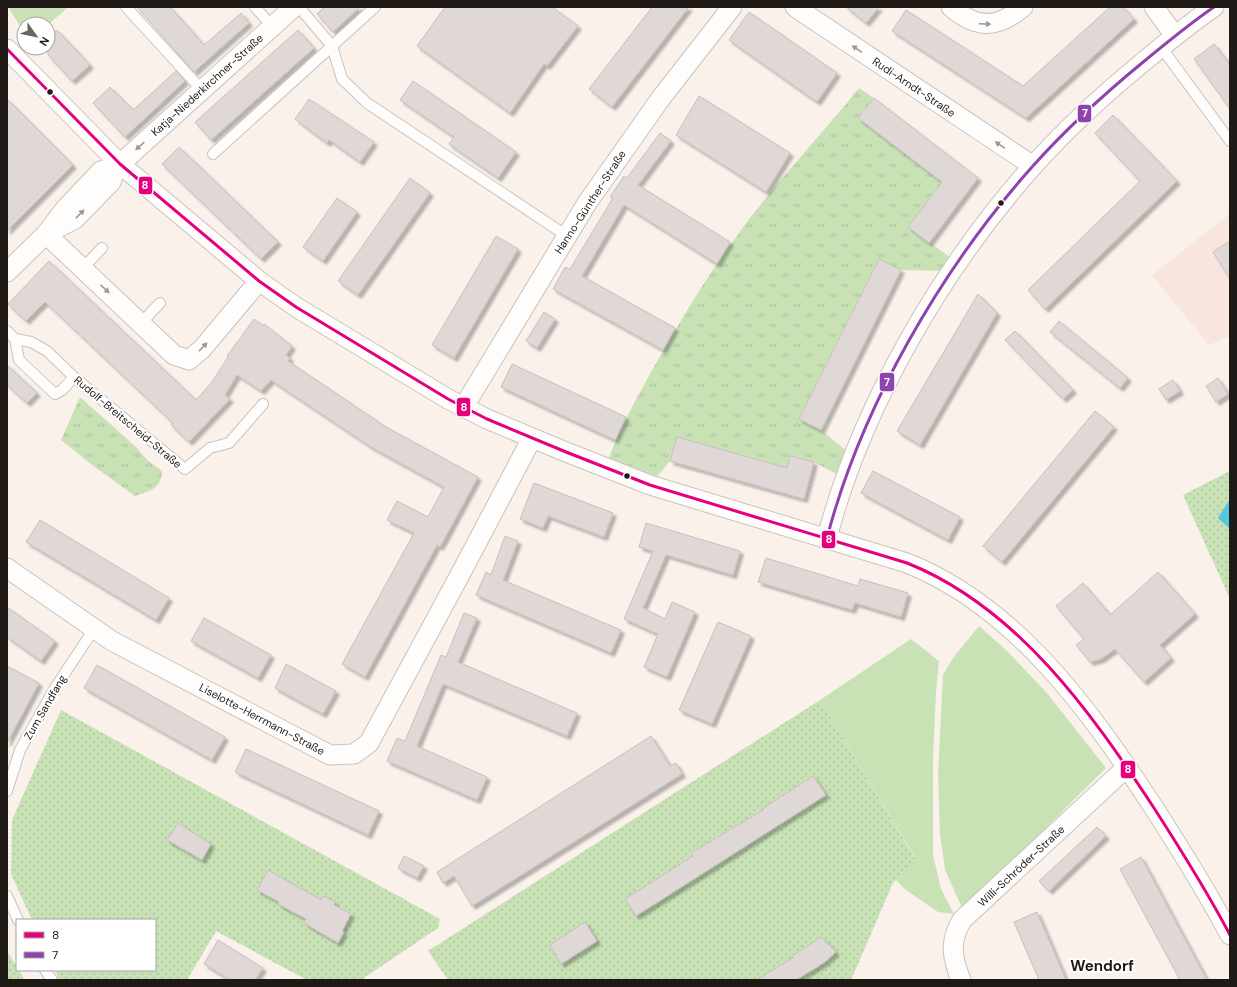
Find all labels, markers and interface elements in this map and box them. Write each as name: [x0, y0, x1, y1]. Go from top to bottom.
north arrow: [16, 16, 56, 56]
one-way arrow: [979, 20, 991, 27]
street label: Katja-Niederkirchner-Straße: [148, 31, 266, 139]
text: N: [36, 34, 52, 49]
one-way arrow: [852, 45, 863, 53]
street label: Rudi-Arndt-Straße: [870, 54, 958, 120]
unlabelled marker: [45, 87, 55, 97]
line badge: 7: [1077, 104, 1092, 123]
text: 7: [1082, 106, 1088, 120]
one-way arrow: [135, 141, 145, 150]
one-way arrow: [994, 141, 1006, 148]
street label: Hanno-Günther-Straße: [551, 148, 629, 256]
line badge: 8: [138, 176, 153, 195]
text: 8: [142, 178, 149, 192]
unlabelled marker: [996, 198, 1006, 208]
one-way arrow: [75, 209, 85, 219]
one-way arrow: [100, 285, 110, 294]
one-way arrow: [198, 342, 208, 352]
line badge: 7: [879, 372, 895, 392]
street label: Rudolf-Breitscheid-Straße: [71, 373, 185, 471]
text: 7: [884, 375, 890, 389]
line badge: 8: [456, 397, 471, 417]
text: 8: [461, 400, 468, 414]
unlabelled marker: [622, 471, 632, 481]
line badge: 8: [821, 530, 836, 549]
text: 8: [826, 532, 833, 546]
street label: Zum Sandfang: [21, 672, 69, 742]
street label: Liselotte-Herrmann-Straße: [197, 680, 327, 758]
line badge: 8: [1120, 760, 1136, 779]
text: 8: [1125, 762, 1132, 776]
street label: Willi-Schröder-Straße: [975, 822, 1067, 910]
legend: [16, 919, 156, 971]
text: 8: [52, 927, 59, 943]
text: 7: [52, 947, 58, 963]
district label: Wendorf: [1070, 956, 1134, 976]

